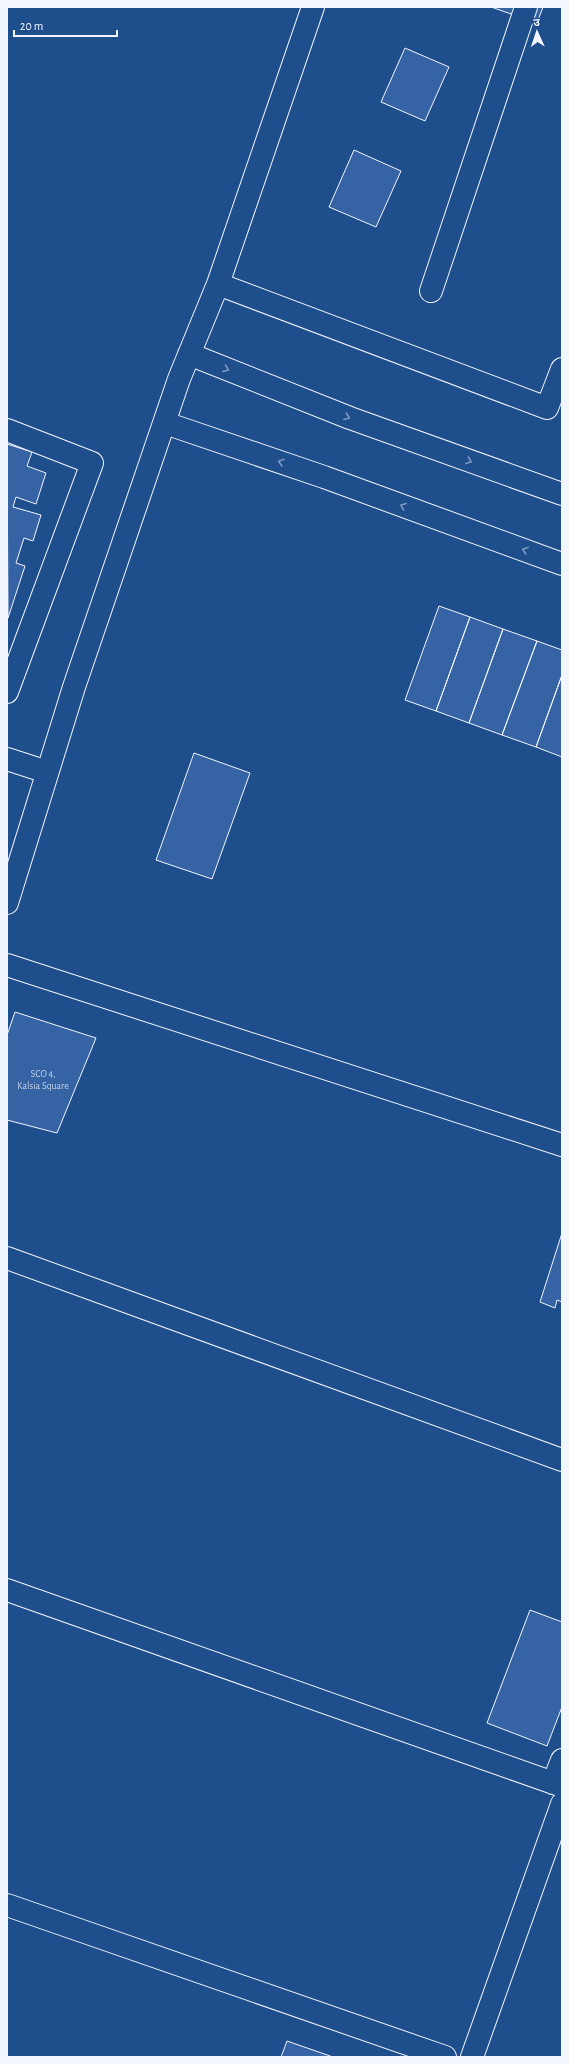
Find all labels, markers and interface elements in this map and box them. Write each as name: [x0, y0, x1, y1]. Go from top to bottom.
scale bar: [14, 12, 117, 38]
north arrow: [517, 12, 557, 52]
text: उ: [533, 17, 541, 28]
text: 20 m: [20, 20, 43, 32]
one-way arrow: [222, 364, 229, 372]
one-way arrow: [343, 412, 350, 420]
one-way arrow: [465, 456, 472, 464]
one-way arrow: [278, 458, 285, 467]
one-way arrow: [400, 502, 407, 510]
one-way arrow: [522, 547, 529, 555]
house number: SCO 4, Kalsia Square: [17, 1069, 69, 1091]

